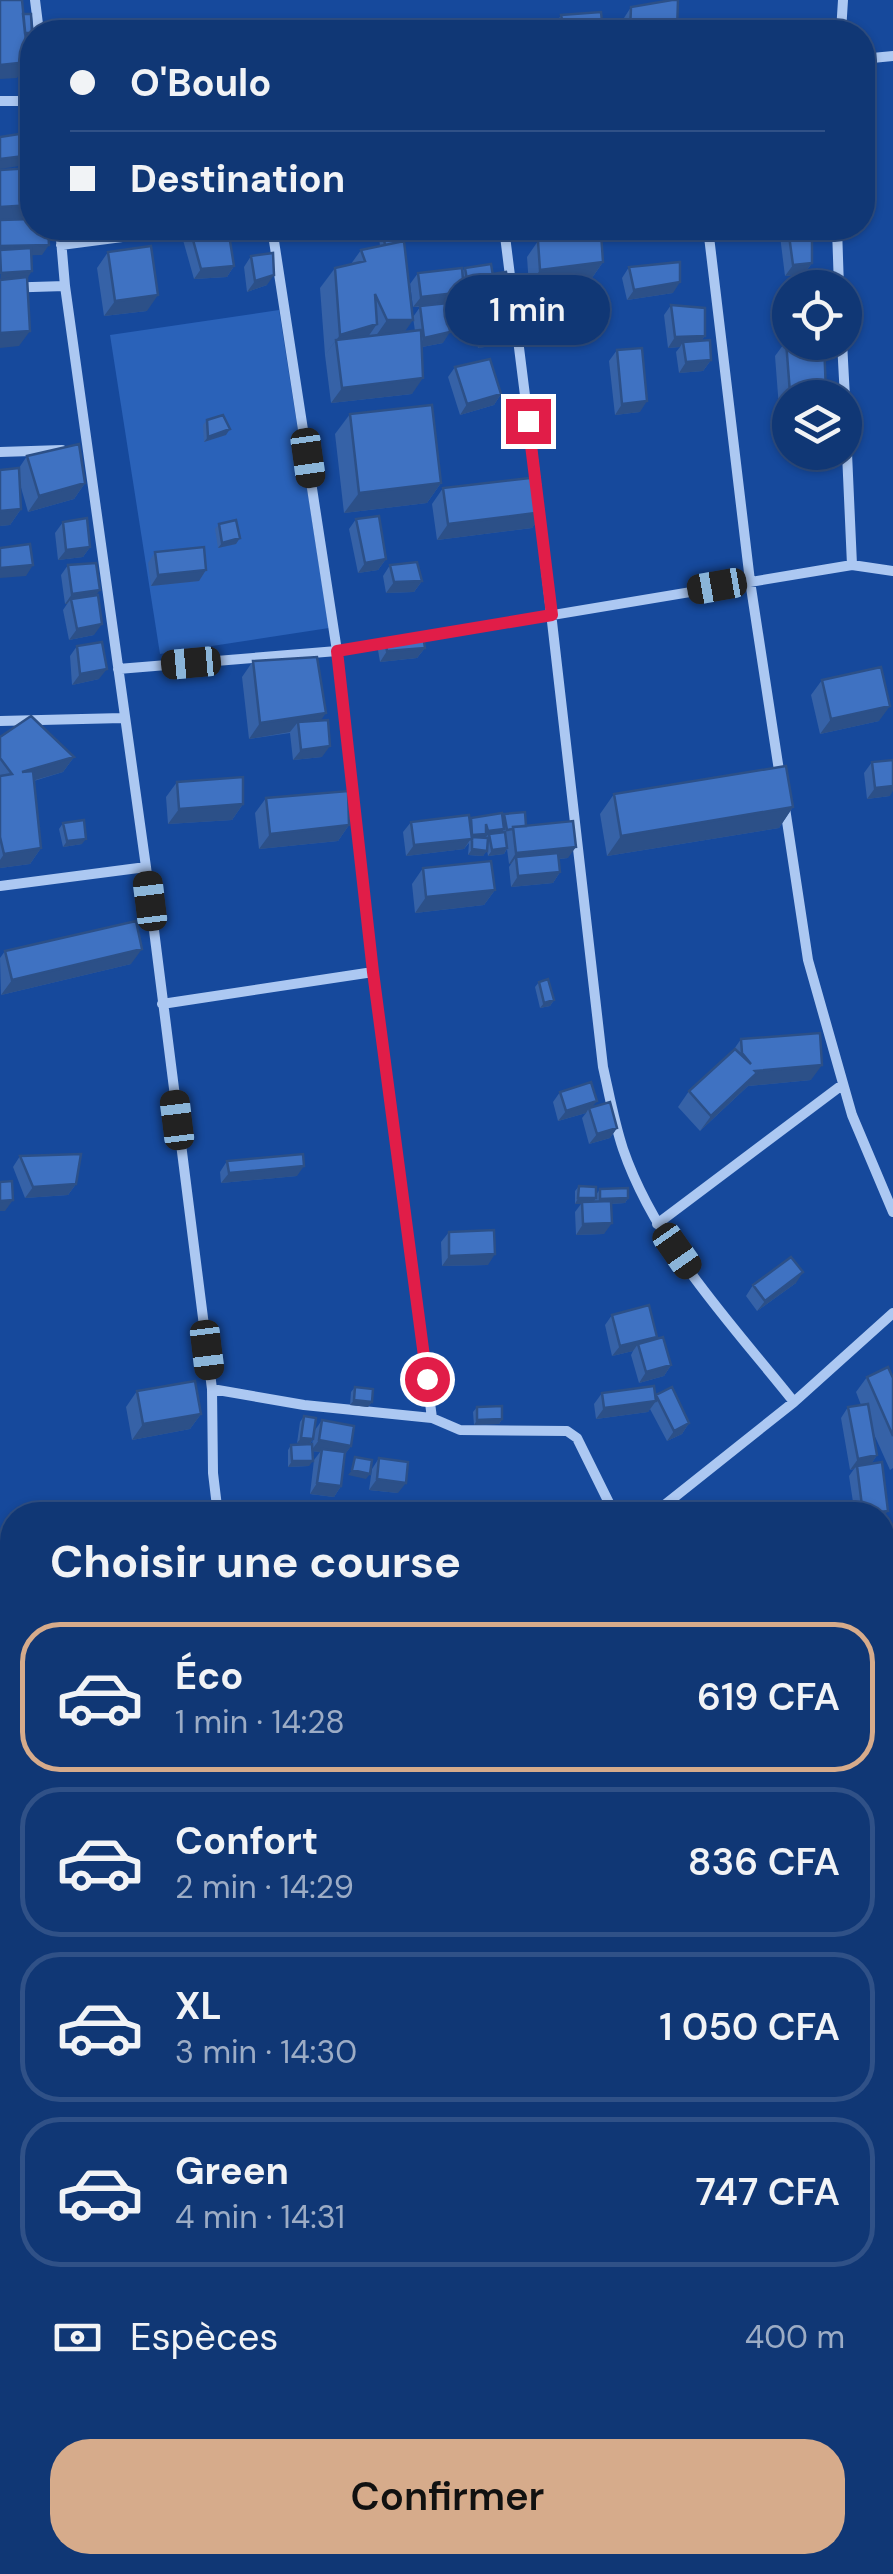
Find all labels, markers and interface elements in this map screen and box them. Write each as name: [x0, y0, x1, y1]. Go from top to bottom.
text: O'Boulo: [130, 58, 271, 108]
text: Destination: [130, 154, 345, 204]
map controls: [772, 270, 862, 470]
button: locate: [772, 270, 862, 360]
callout: 1 min: [446, 276, 610, 346]
text: 1 min: [489, 289, 566, 331]
button: layers: [772, 380, 862, 470]
route end: [506, 399, 551, 444]
car: [289, 426, 327, 490]
car: [685, 566, 749, 606]
car: [160, 645, 222, 681]
car: [131, 869, 169, 933]
car: [158, 1088, 196, 1152]
car: [648, 1218, 706, 1284]
car: [188, 1318, 226, 1382]
route start: [405, 1357, 450, 1402]
text: Choisir une course: [50, 1532, 461, 1591]
text: Éco: [175, 1651, 243, 1701]
icon: car: [55, 1652, 145, 1742]
text: 619 CFA: [697, 1672, 840, 1722]
text: 1 min · 14:28: [175, 1701, 345, 1743]
text: Confort: [175, 1816, 318, 1866]
icon: car: [55, 1817, 145, 1907]
text: 836 CFA: [688, 1837, 840, 1887]
text: 2 min · 14:29: [175, 1866, 354, 1908]
text: XL: [175, 1981, 222, 2031]
icon: car: [55, 1982, 145, 2072]
text: 1 050 CFA: [659, 2002, 840, 2052]
text: 3 min · 14:30: [175, 2031, 357, 2073]
text: Green: [175, 2146, 289, 2196]
icon: car: [55, 2147, 145, 2237]
text: 747 CFA: [696, 2167, 840, 2217]
text: 4 min · 14:31: [175, 2196, 345, 2238]
icon: cash: [50, 2310, 105, 2365]
text: Espèces: [130, 2312, 278, 2362]
text: 400 m: [745, 2316, 845, 2358]
button: Confirmer: [50, 2439, 845, 2554]

